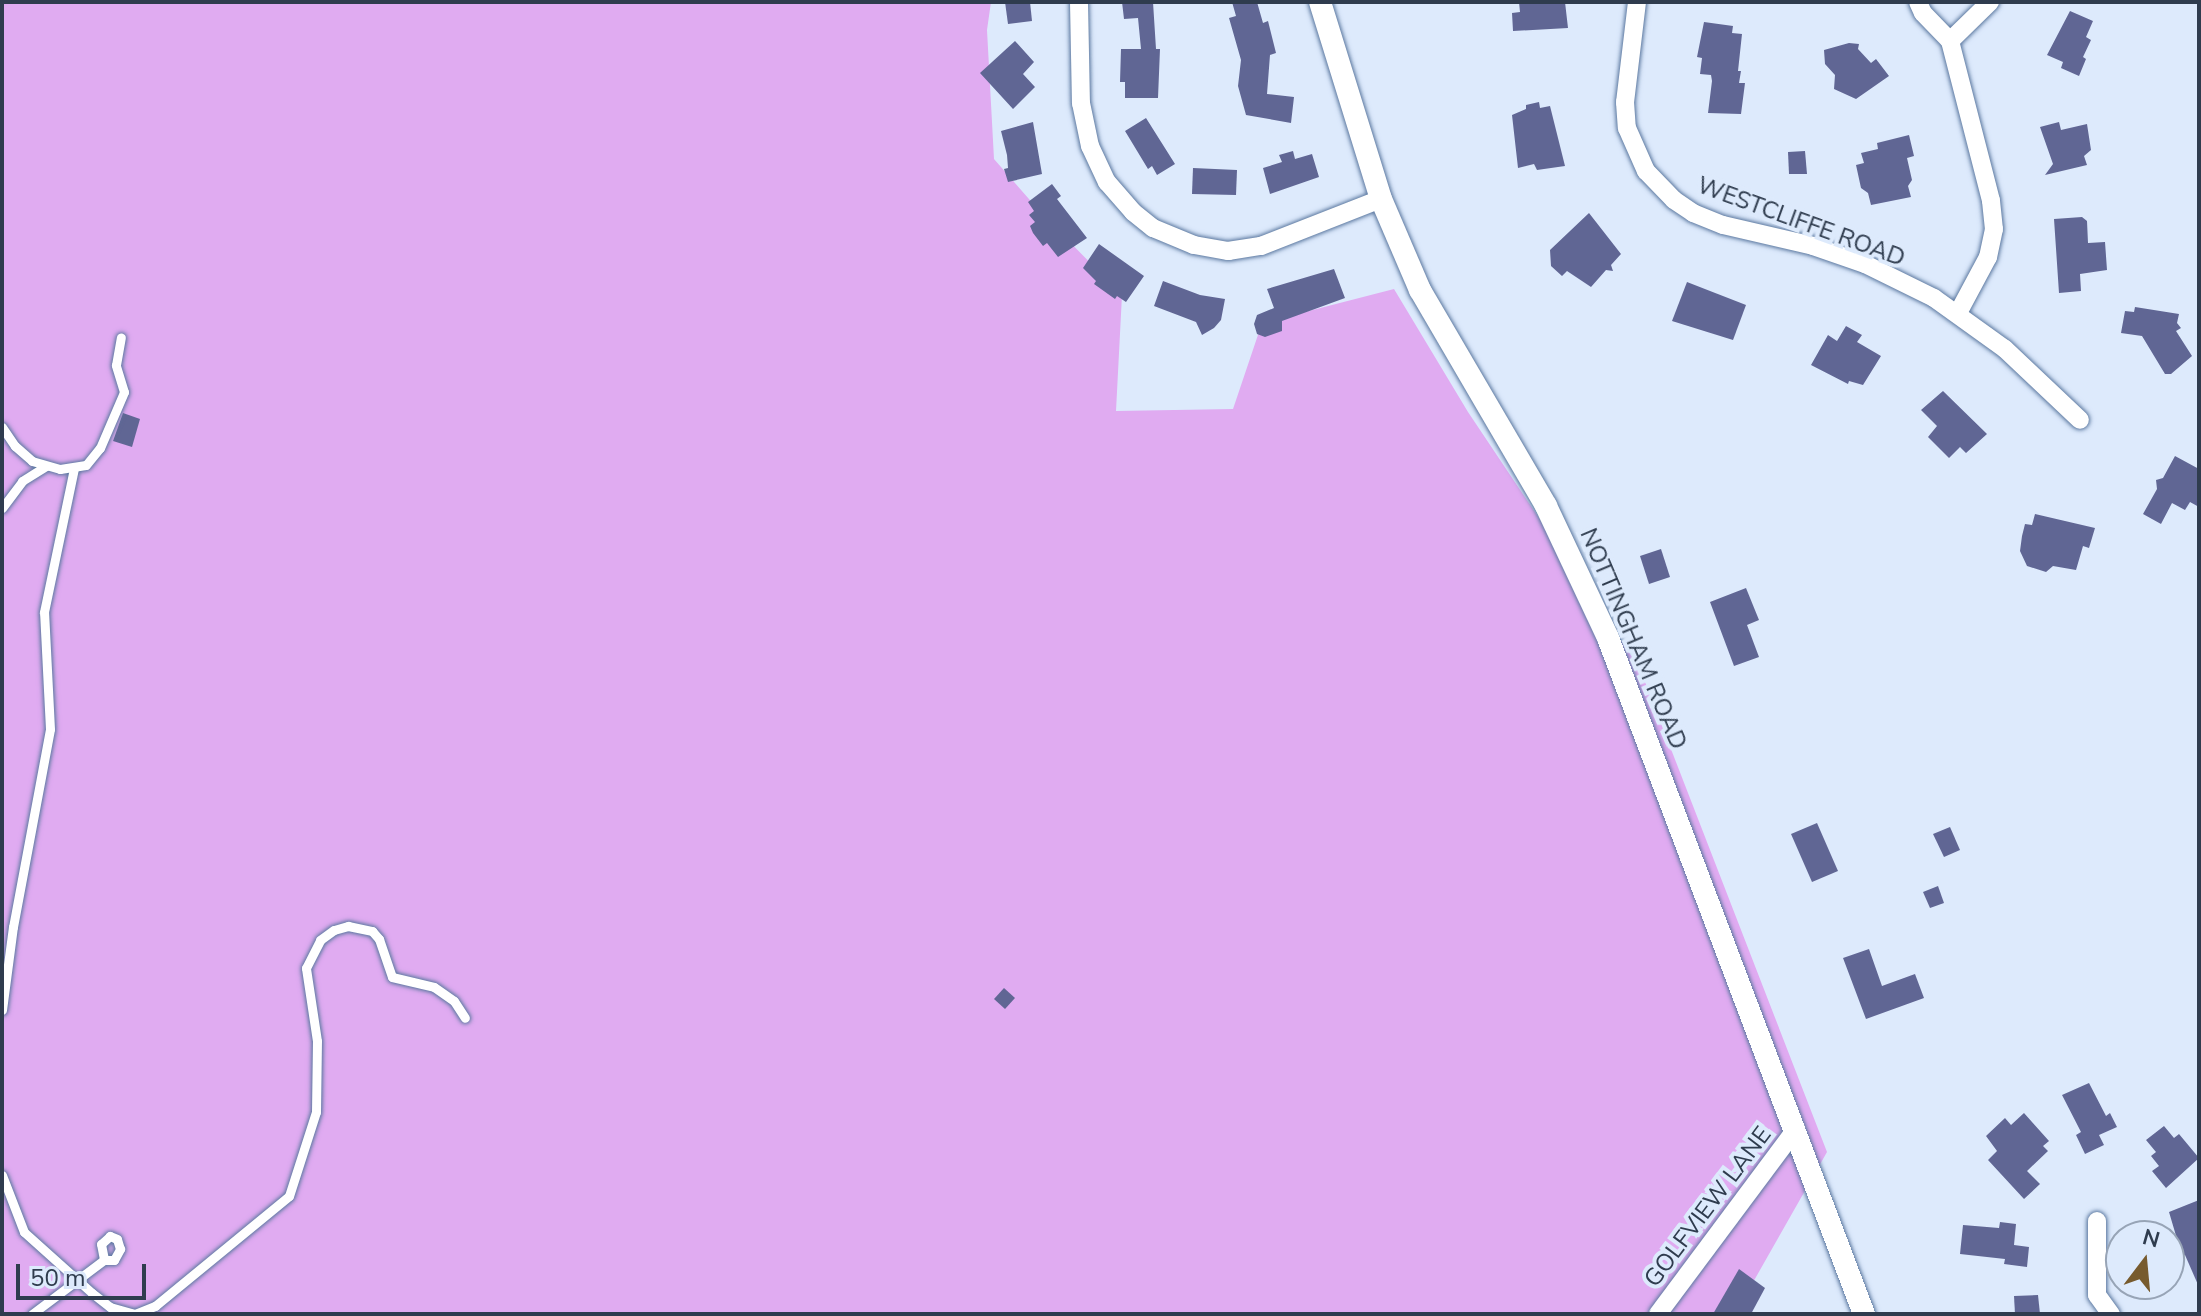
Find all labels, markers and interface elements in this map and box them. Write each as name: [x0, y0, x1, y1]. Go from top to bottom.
street label: WESTCLIFFE ROAD: [1693, 171, 1909, 273]
street label: NOTTINGHAM ROAD: [1573, 524, 1693, 754]
street label: GOLFVIEW LANE: [1638, 1121, 1778, 1293]
north arrow: [2105, 1220, 2185, 1300]
text: N: [2139, 1222, 2163, 1256]
scale bar: [20, 1248, 150, 1298]
text: 50 m: [30, 1262, 86, 1294]

